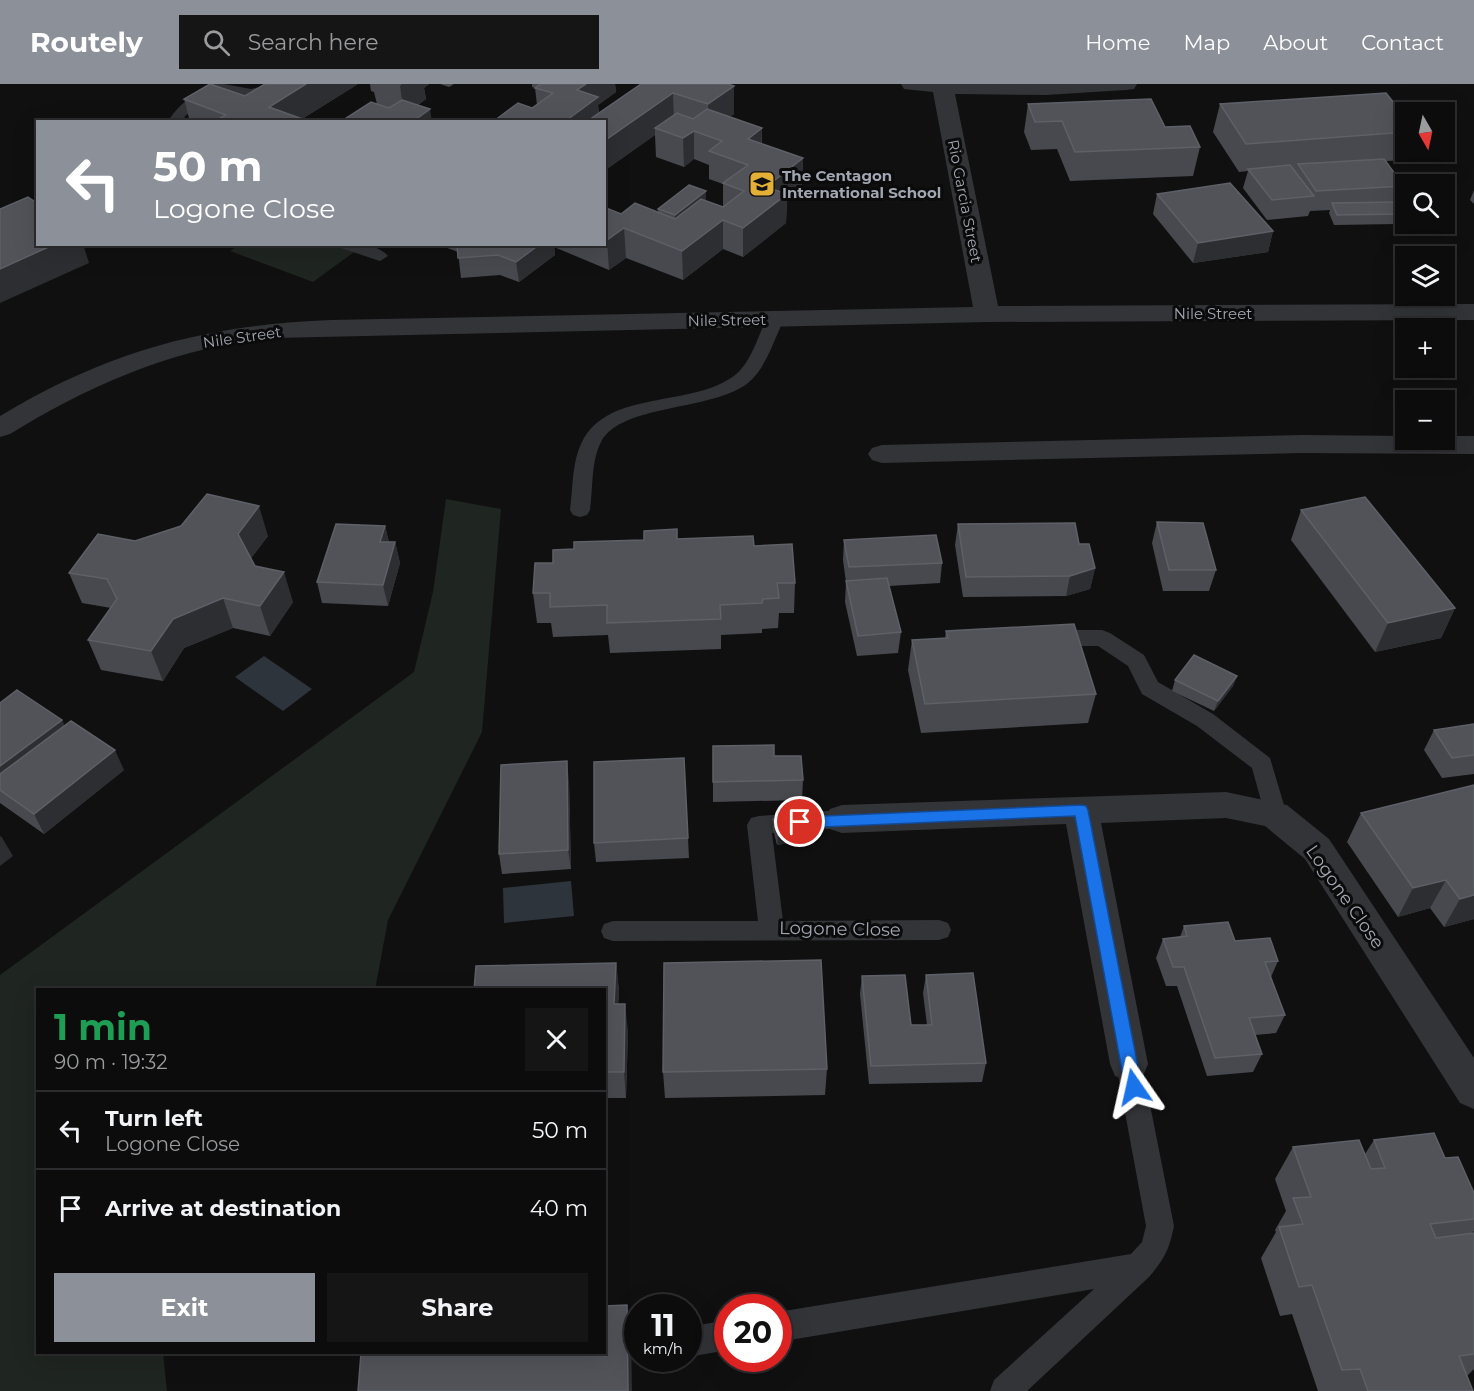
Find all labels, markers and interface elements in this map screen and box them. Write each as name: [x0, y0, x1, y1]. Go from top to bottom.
search box: [179, 15, 599, 69]
text: Routely: [30, 25, 143, 59]
icon: search: [200, 26, 233, 59]
text: Search here: [248, 29, 379, 56]
text: Home: [1085, 30, 1150, 55]
text: Map: [1183, 30, 1230, 55]
text: About: [1263, 30, 1328, 55]
text: Contact: [1361, 30, 1444, 55]
north arrow: [1395, 102, 1455, 162]
map controls: [1395, 102, 1455, 450]
street label: Rio Garcia Street: [944, 138, 986, 264]
text: 50 m: [153, 140, 262, 192]
icon: left: [54, 144, 132, 222]
place label: The Centagon International School: [782, 166, 941, 202]
school or university icon: The Centagon International School: [747, 169, 777, 199]
button: search: [1395, 174, 1455, 234]
text: Logone Close: [153, 192, 336, 225]
button: layers: [1395, 246, 1455, 306]
street label: Nile Street: [1174, 304, 1252, 323]
street label: Nile Street: [688, 310, 766, 330]
button: +: [1395, 318, 1455, 378]
street label: Nile Street: [202, 322, 282, 352]
button: −: [1395, 390, 1455, 450]
pin: [774, 796, 825, 847]
icon: arrive: [783, 805, 816, 838]
street label: Logone Close: [1301, 841, 1389, 953]
street label: Logone Close: [779, 917, 901, 941]
text: 1 min: [54, 1005, 152, 1049]
button: close: [525, 1008, 588, 1071]
text: 90 m · 19:32: [54, 1050, 168, 1074]
position arrow: [1102, 1055, 1166, 1119]
text: Turn left: [105, 1105, 203, 1132]
icon: left: [54, 1114, 87, 1147]
text: 50 m: [532, 1117, 588, 1144]
text: Logone Close: [105, 1132, 240, 1156]
icon: arrive: [54, 1192, 87, 1225]
text: Arrive at destination: [105, 1195, 341, 1222]
text: 40 m: [530, 1195, 588, 1222]
button: Exit: [54, 1273, 315, 1342]
button: Share: [327, 1273, 588, 1342]
speed limit sign: 20: [714, 1294, 792, 1372]
text: 11: [651, 1307, 675, 1344]
text: km/h: [643, 1339, 683, 1358]

